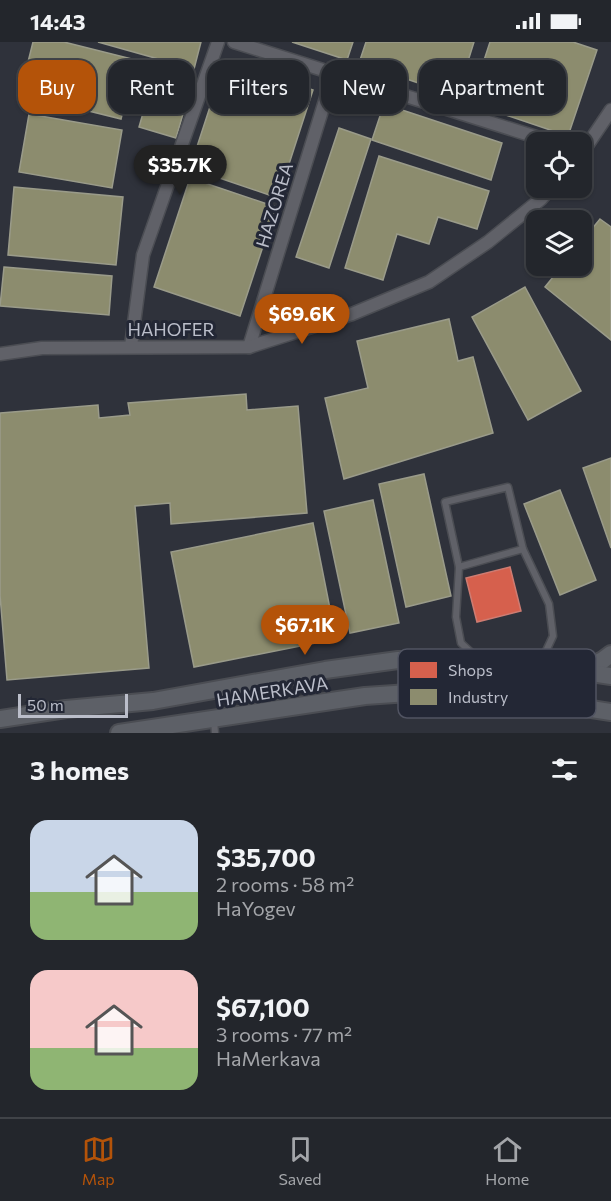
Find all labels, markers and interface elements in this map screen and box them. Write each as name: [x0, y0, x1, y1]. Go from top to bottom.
text: 14:43: [30, 8, 86, 35]
chip: Buy: [18, 60, 96, 114]
chip: Rent: [108, 60, 195, 114]
chip: Filters: [207, 60, 309, 114]
chip: New: [321, 60, 407, 114]
chip: Apartment: [419, 60, 566, 114]
map controls: [526, 132, 592, 276]
button: locate: [526, 132, 592, 198]
pin: $35.7K: [131, 145, 229, 196]
text: $35.7K: [148, 152, 212, 176]
street label: HAZOREA: [251, 160, 297, 250]
button: layers: [526, 210, 592, 276]
pin: $69.6K: [253, 294, 351, 345]
text: $69.6K: [269, 301, 335, 325]
street label: HAHOFER: [127, 318, 215, 340]
pin: $67.1K: [256, 605, 354, 656]
text: $67.1K: [275, 612, 335, 636]
legend: [398, 649, 596, 718]
text: Shops: [448, 660, 493, 679]
street label: HAMERKAVA: [215, 671, 329, 711]
text: Industry: [448, 687, 508, 706]
scale bar: [18, 691, 128, 718]
text: 50 m: [27, 695, 64, 714]
icon: filters: [548, 753, 581, 786]
text: 3 homes: [30, 754, 129, 785]
text: $35,700: [216, 841, 316, 872]
icon: home: [78, 844, 150, 916]
text: 2 rooms · 58 m²: [216, 872, 354, 896]
text: HaYogev: [216, 896, 296, 920]
text: $67,100: [216, 991, 310, 1022]
icon: home: [78, 994, 150, 1066]
text: 3 rooms · 77 m²: [216, 1022, 352, 1046]
text: HaMerkava: [216, 1046, 321, 1070]
tab: Map: [82, 1133, 115, 1188]
tab: Saved: [278, 1133, 322, 1188]
tab: Home: [485, 1133, 529, 1188]

